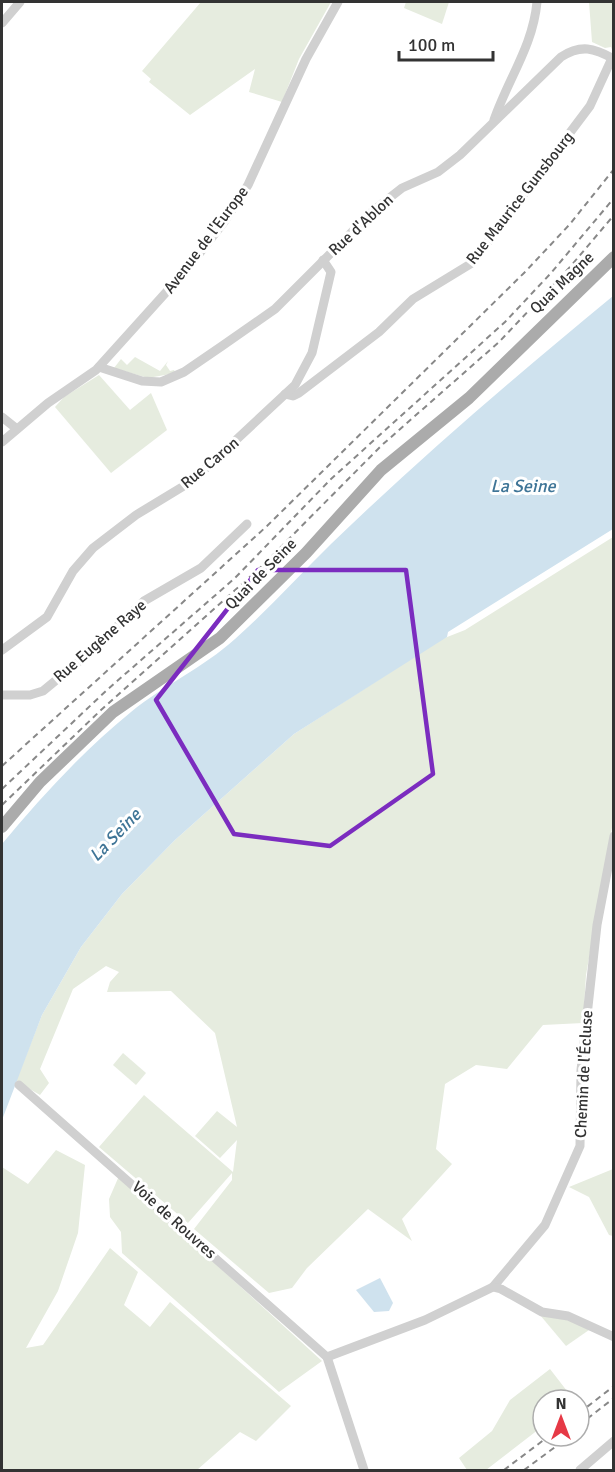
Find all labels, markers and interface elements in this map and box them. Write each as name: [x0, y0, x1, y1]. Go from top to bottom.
scale bar: [399, 24, 494, 62]
text: 100 m: [408, 34, 455, 56]
street label: Rue Maurice Gunsbourg: [462, 128, 578, 268]
street label: Avenue de l'Europe: [159, 182, 253, 298]
street label: Rue d'Ablon: [325, 190, 397, 260]
street label: Quai Magne: [526, 248, 598, 318]
street label: Rue Caron: [177, 433, 243, 493]
water label: La Seine: [490, 475, 556, 497]
street label: Quai de Seine: [221, 534, 301, 614]
street label: Rue Eugène Raye: [49, 595, 151, 687]
water label: La Seine: [85, 803, 146, 866]
street label: Chemin de l'Écluse: [571, 1010, 597, 1138]
street label: Voie de Rouvres: [128, 1177, 220, 1263]
north arrow: [531, 1388, 591, 1448]
text: N: [555, 1394, 567, 1414]

